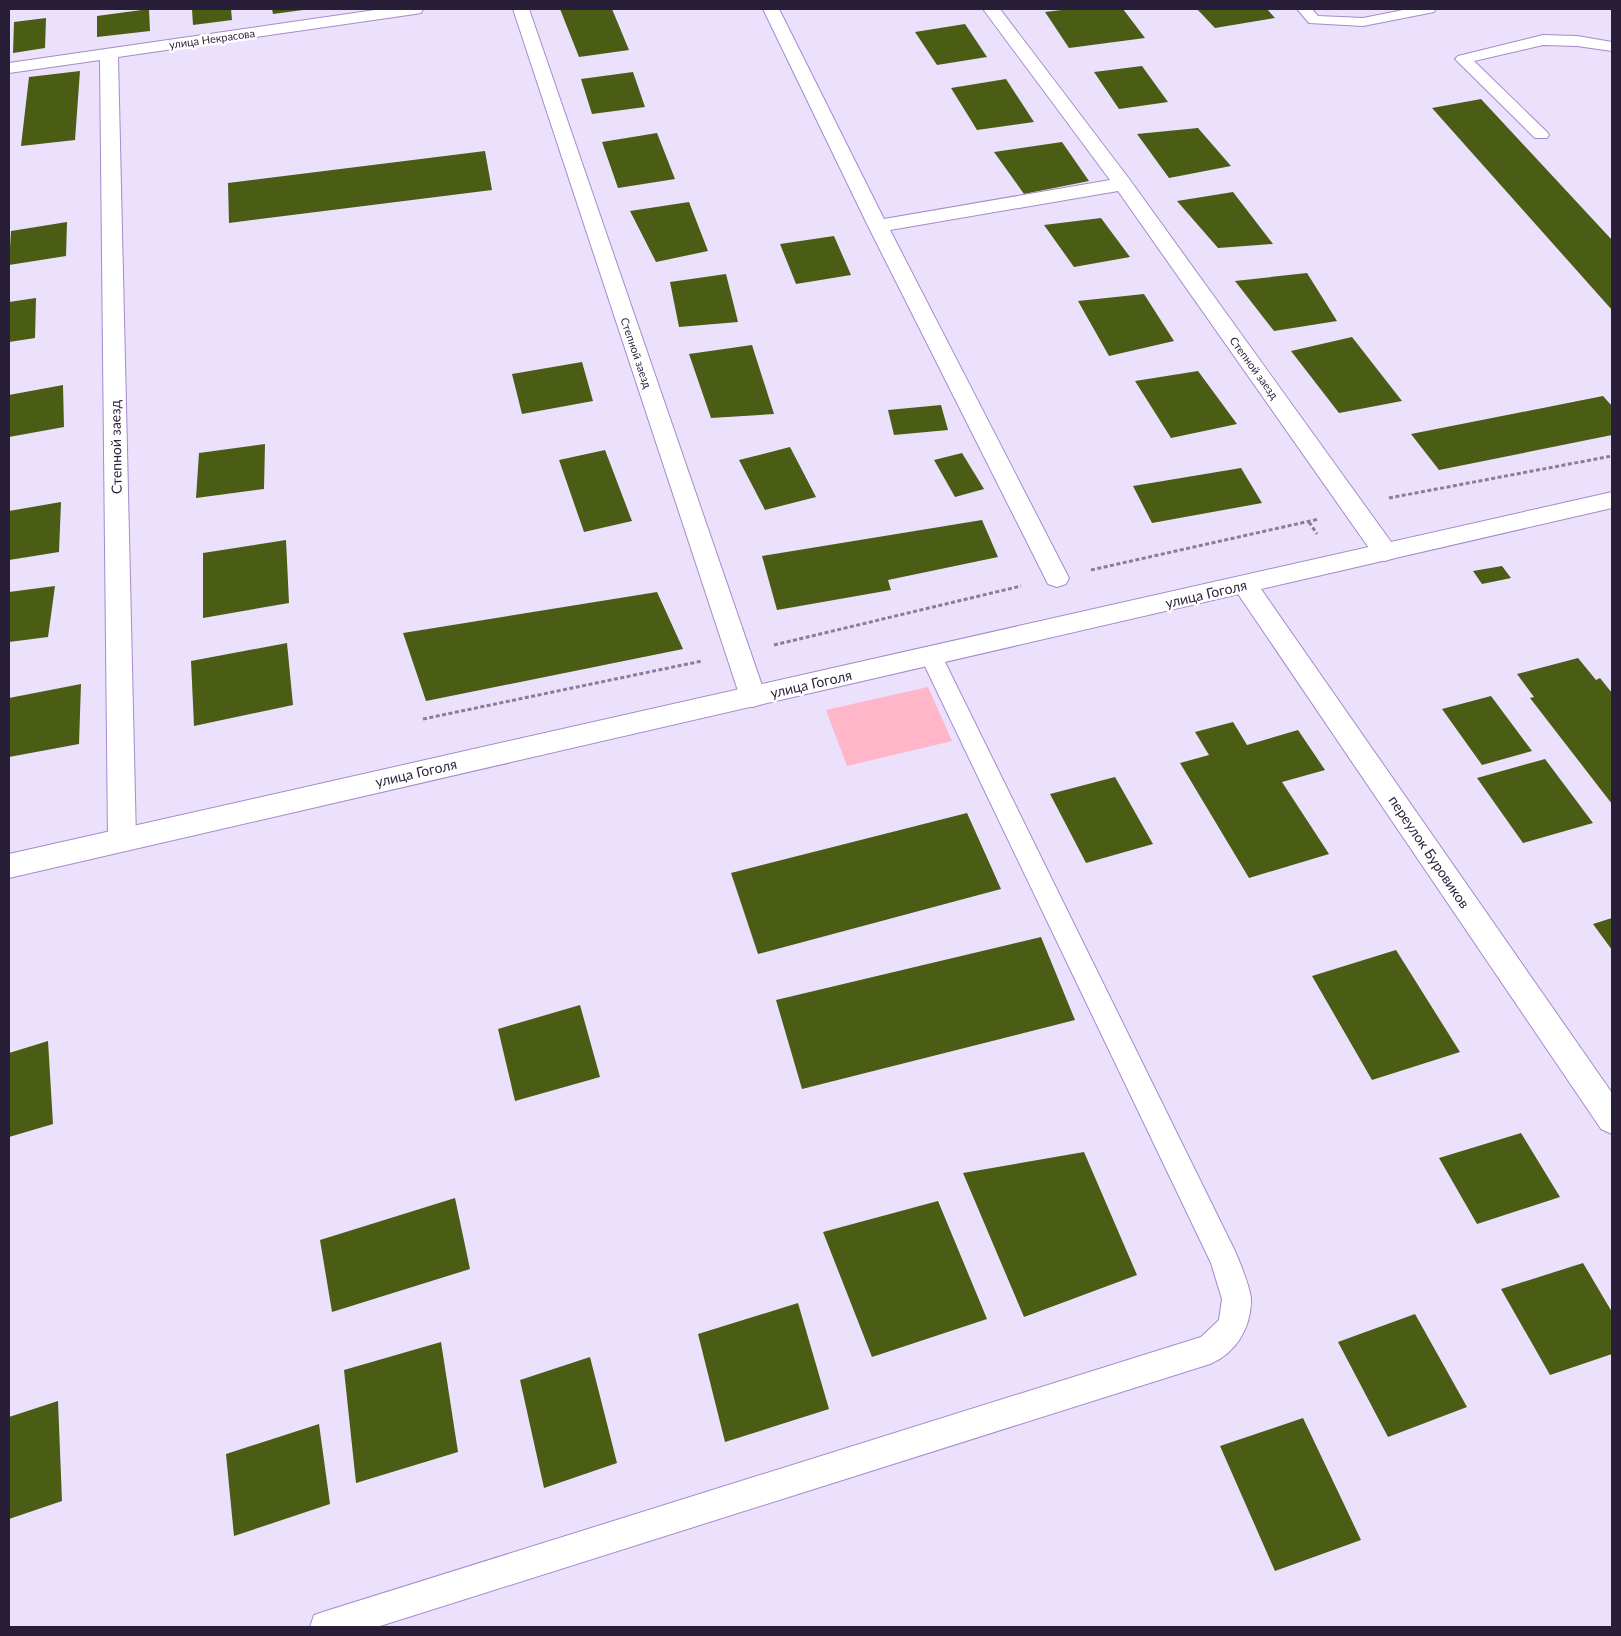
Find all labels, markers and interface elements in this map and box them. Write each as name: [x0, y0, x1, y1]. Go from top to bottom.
street label: улица Некрасова: [168, 26, 256, 51]
street label: Степной заезд: [618, 316, 655, 390]
street label: Степной заезд: [1227, 334, 1282, 402]
street label: Степной заезд: [106, 399, 125, 494]
street label: улица Гоголя: [1163, 576, 1248, 611]
street label: улица Гоголя: [768, 666, 853, 701]
street label: улица Гоголя: [373, 755, 458, 790]
street label: переулок Буровиков: [1385, 792, 1473, 911]

